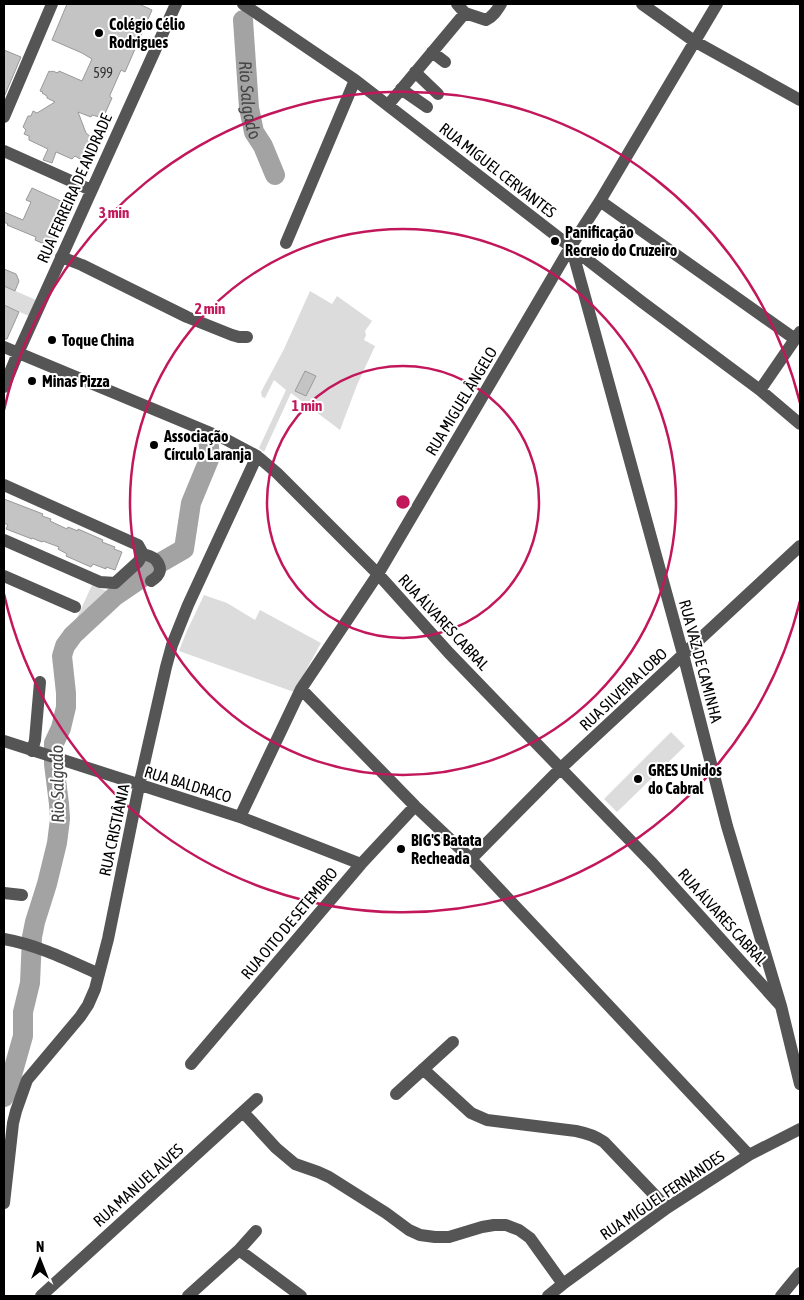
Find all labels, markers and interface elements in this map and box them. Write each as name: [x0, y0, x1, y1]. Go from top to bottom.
place label: Colégio Célio Rodrigues: [109, 15, 186, 51]
marker: Colégio Célio Rodrigues: [93, 27, 105, 39]
water label: Rio Salgado: [235, 60, 266, 143]
house number: 599: [93, 65, 113, 81]
street label: RUA FERREIRA DE ANDRADE: [33, 110, 115, 265]
street label: RUA MIGUEL CERVANTES: [436, 119, 560, 221]
text: 3 min: [99, 204, 129, 221]
place label: Panificação Recreio do Cruzeiro: [565, 223, 678, 259]
marker: Panificação Recreio do Cruzeiro: [549, 235, 561, 247]
text: 2 min: [195, 300, 225, 317]
place label: Toque China: [62, 331, 134, 349]
marker: Toque China: [46, 334, 58, 346]
street label: RUA MIGUEL ÂNGELO: [422, 344, 500, 458]
place label: Minas Pizza: [42, 372, 110, 390]
marker: Minas Pizza: [26, 375, 38, 387]
text: 1 min: [292, 397, 322, 414]
place label: Associação Círculo Laranja: [163, 427, 251, 463]
marker: Associação Círculo Laranja: [148, 439, 160, 451]
centre of rings: [394, 493, 412, 511]
street label: RUA ÁLVARES CABRAL: [395, 570, 494, 674]
street label: RUA VAZ DE CAMINHA: [676, 598, 726, 725]
street label: RUA SILVEIRA LOBO: [576, 644, 670, 734]
water label: Rio Salgado: [46, 745, 68, 823]
place label: GRES Unidos do Cabral: [648, 761, 722, 797]
street label: RUA BALDRACO: [142, 762, 234, 806]
marker: GRES Unidos do Cabral: [632, 773, 644, 785]
street label: RUA CRISTIÂNIA: [95, 782, 133, 878]
place label: BIG'S Batata Recheada: [411, 831, 482, 867]
marker: BIG'S Batata Recheada: [395, 843, 407, 855]
street label: RUA OITO DE SETEMBRO: [237, 864, 341, 982]
street label: RUA ÁLVARES CABRAL: [675, 865, 772, 970]
street label: RUA MANUEL ALVES: [89, 1140, 187, 1230]
street label: RUA MIGUEL FERNANDES: [596, 1147, 728, 1243]
north arrow: [15, 1235, 65, 1285]
text: N: [36, 1239, 44, 1255]

